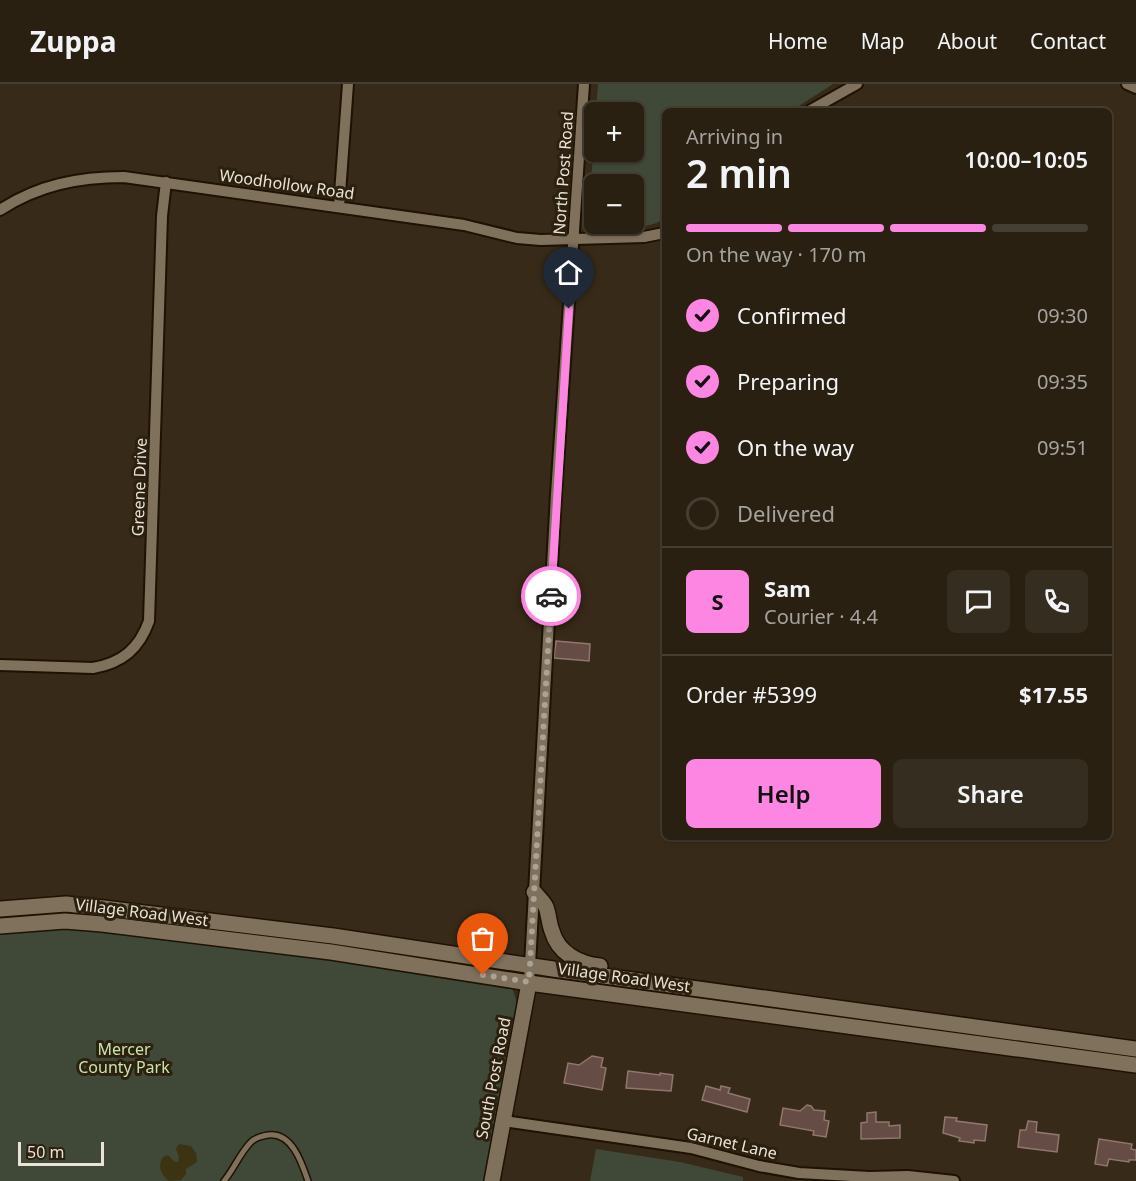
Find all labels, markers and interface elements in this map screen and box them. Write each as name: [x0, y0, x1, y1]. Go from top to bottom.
text: Zuppa: [30, 22, 117, 60]
text: Home: [768, 27, 828, 55]
text: Map: [861, 27, 904, 55]
text: About: [937, 27, 997, 55]
text: Contact: [1030, 27, 1106, 55]
map controls: [584, 102, 644, 234]
button: +: [584, 102, 644, 162]
street label: North Post Road: [548, 111, 578, 235]
text: Arriving in: [686, 123, 783, 150]
text: 10:00–10:05: [964, 144, 1088, 174]
text: 2 min: [686, 146, 792, 199]
street label: Woodhollow Road: [218, 164, 356, 204]
button: −: [584, 174, 644, 234]
text: On the way · 170 m: [686, 241, 866, 268]
pin: [543, 247, 594, 309]
icon: home: [552, 256, 585, 289]
icon: check: [686, 299, 719, 332]
text: Confirmed: [737, 300, 847, 330]
text: 09:30: [1037, 302, 1088, 329]
icon: check: [686, 365, 719, 398]
text: Preparing: [737, 366, 839, 396]
text: 09:35: [1037, 368, 1088, 395]
icon: check: [686, 431, 719, 464]
text: On the way: [737, 432, 854, 462]
text: 09:51: [1037, 434, 1088, 461]
street label: Greene Drive: [126, 437, 152, 537]
text: Delivered: [737, 498, 835, 528]
courier: [521, 566, 581, 626]
button: chat: [947, 570, 1010, 633]
button: phone: [1025, 570, 1088, 633]
text: Sam: [764, 573, 811, 603]
icon: car: [535, 580, 568, 613]
text: S: [711, 586, 724, 616]
text: Courier · 4.4: [764, 603, 878, 630]
text: Order #5399: [686, 679, 817, 709]
text: $17.55: [1019, 679, 1088, 709]
button: Help: [686, 759, 881, 828]
button: Share: [893, 759, 1088, 828]
street label: Village Road West: [74, 893, 210, 931]
pin: [457, 913, 508, 975]
icon: bag: [466, 922, 499, 955]
street label: Village Road West: [556, 957, 692, 997]
street label: South Post Road: [470, 1015, 516, 1141]
park label: Mercer County Park: [78, 1038, 170, 1078]
street label: Garnet Lane: [685, 1122, 779, 1164]
scale bar: [18, 1139, 104, 1166]
text: 50 m: [27, 1141, 64, 1163]

